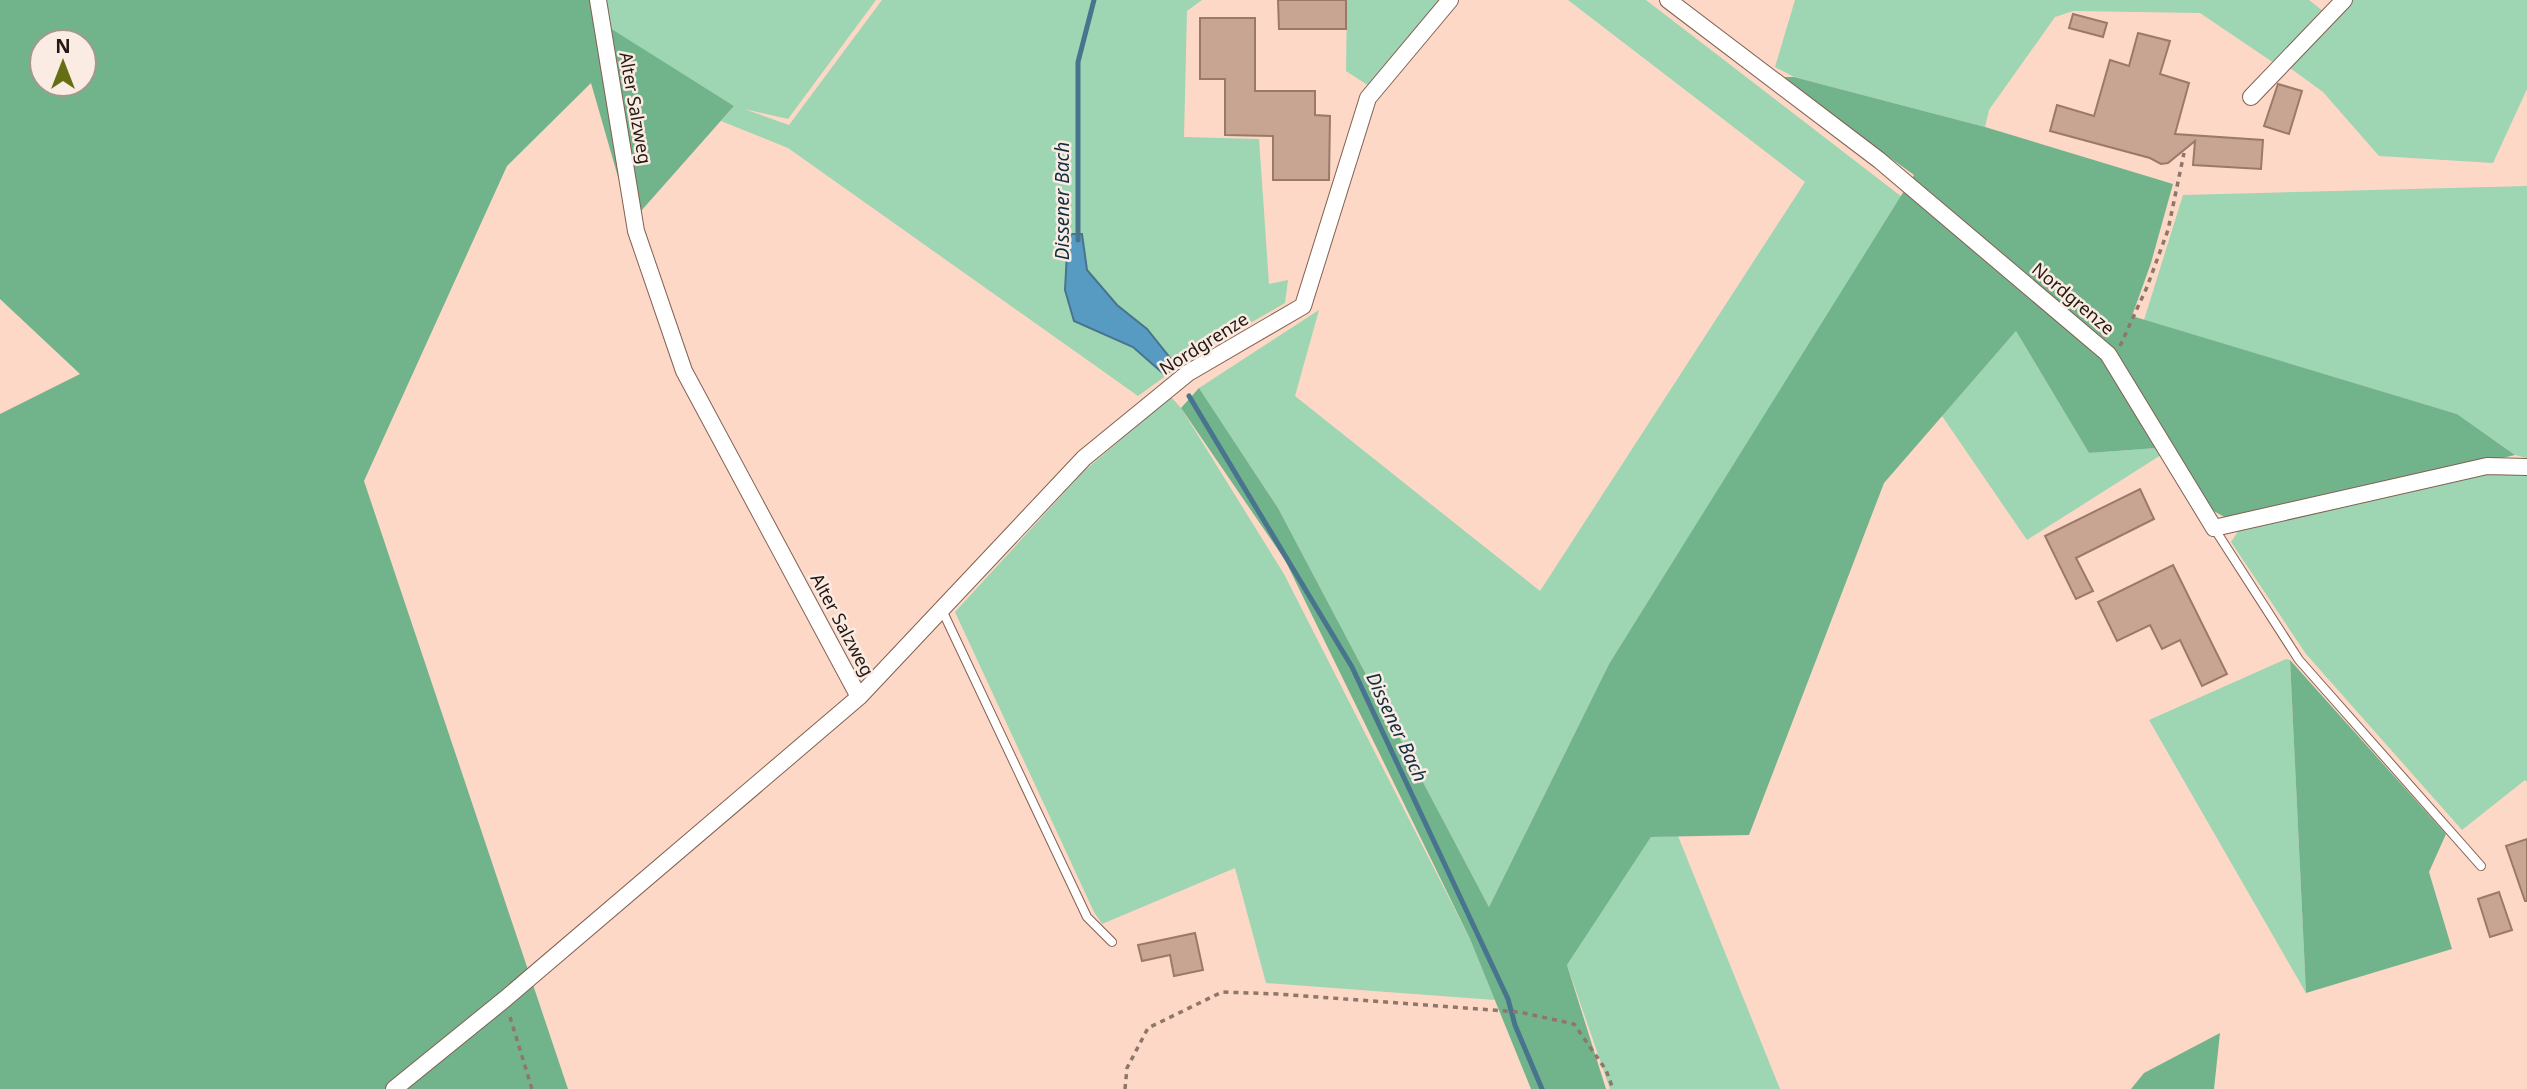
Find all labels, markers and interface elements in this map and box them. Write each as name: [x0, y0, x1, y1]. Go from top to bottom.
north arrow: [28, 28, 98, 98]
text: N: [55, 33, 71, 59]
street label: Alter Salzweg: [614, 50, 658, 166]
water label: Dissener Bach: [1049, 142, 1075, 260]
street label: Nordgrenze: [2027, 257, 2120, 340]
street label: Nordgrenze: [1154, 306, 1253, 380]
street label: Alter Salzweg: [806, 569, 880, 680]
water label: Dissener Bach: [1360, 668, 1434, 786]

